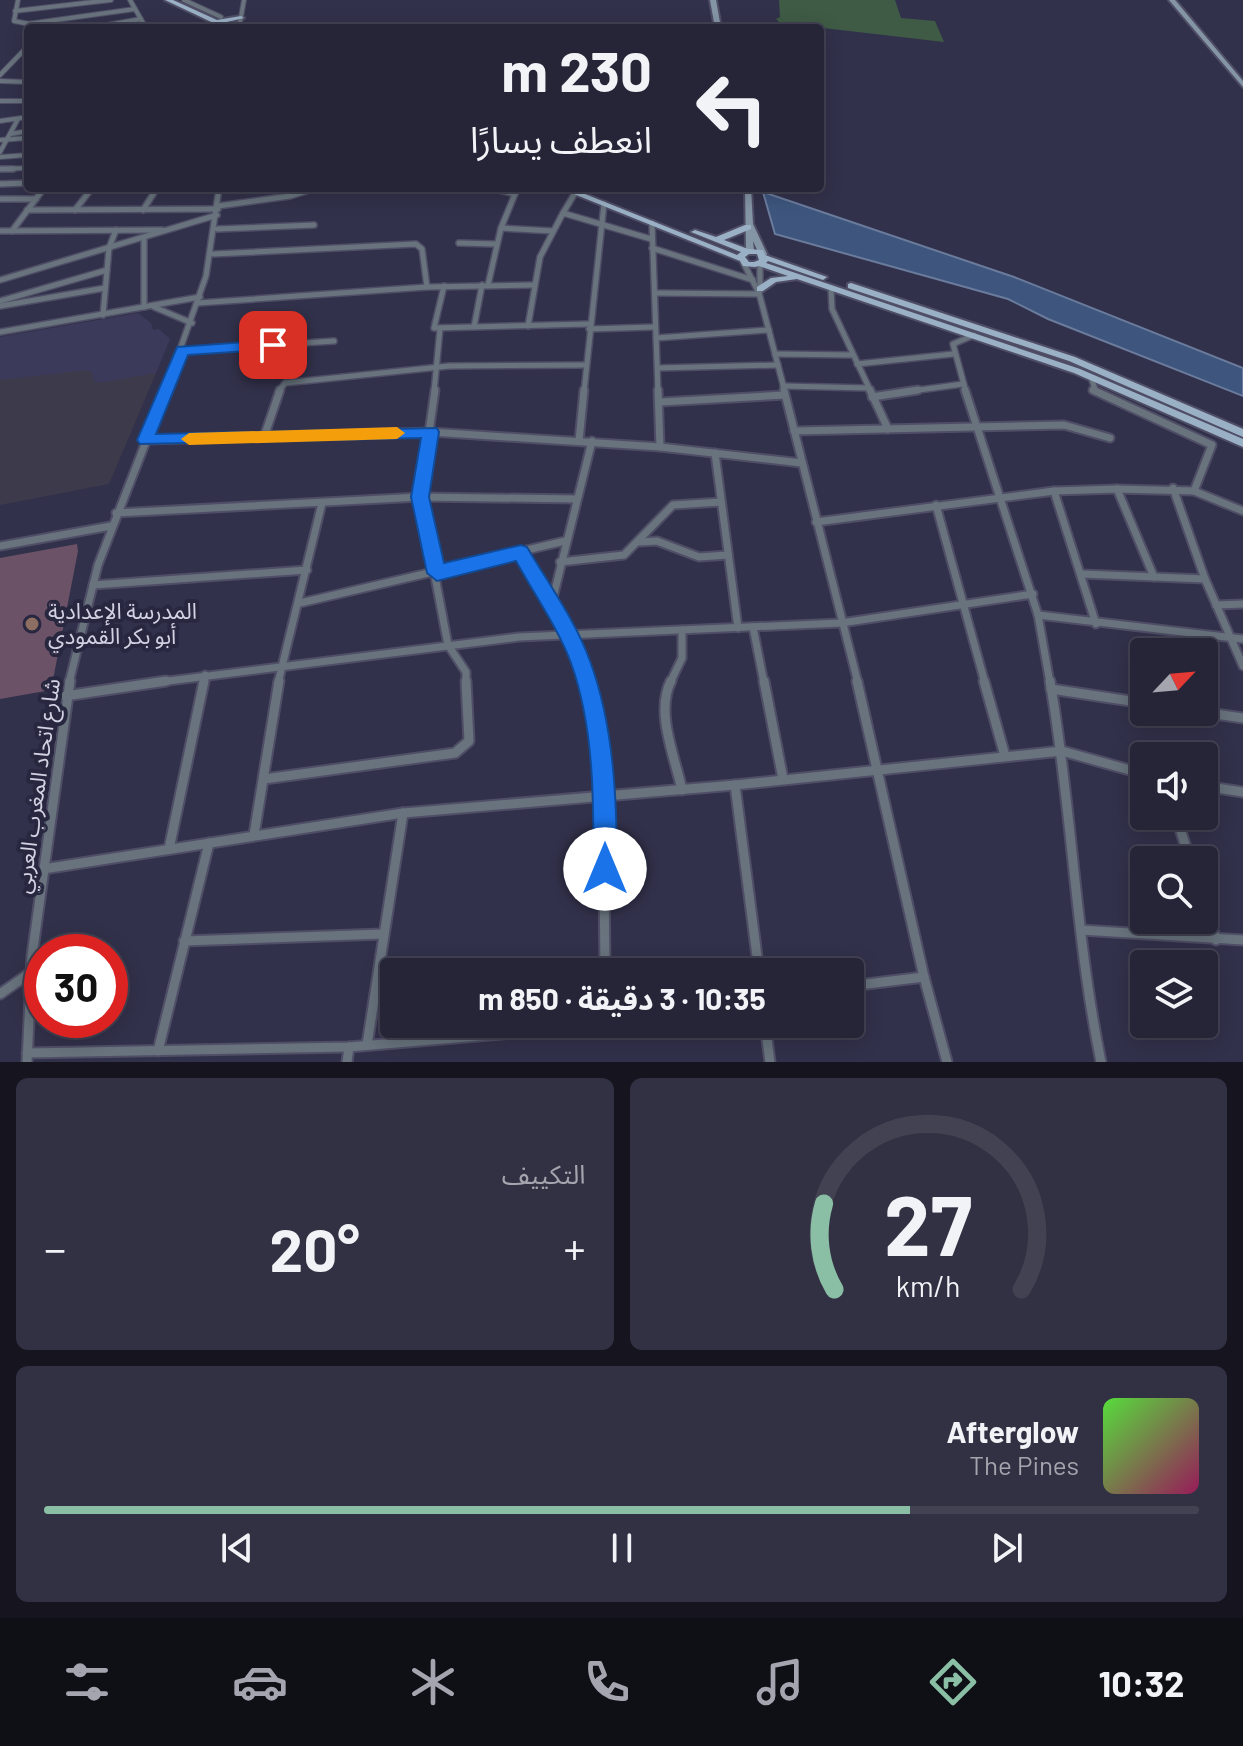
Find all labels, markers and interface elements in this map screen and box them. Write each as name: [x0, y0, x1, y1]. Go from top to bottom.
text: 230 m: [501, 36, 652, 103]
icon: left: [680, 56, 784, 160]
text: انعطف يسارًا: [470, 117, 652, 160]
pin: [239, 311, 307, 379]
icon: arrive: [251, 323, 295, 367]
place label: المدرسة الإعدادية أبو بكر القمودي: [48, 597, 197, 653]
marker: المدرسة الإعدادية أبو بكر القمودي: [23, 615, 41, 633]
north arrow: [1130, 638, 1218, 726]
map controls: [1130, 638, 1218, 1038]
street label: شارع اتحاد المغرب العربي: [8, 677, 69, 896]
button: sound: [1130, 742, 1218, 830]
position arrow: [563, 827, 647, 911]
button: search: [1130, 846, 1218, 934]
speed limit sign: 30: [24, 934, 128, 1038]
button: layers: [1130, 950, 1218, 1038]
text: 10:35 · 3 دقيقة · 850 m: [478, 980, 766, 1016]
text: التكييف: [502, 1158, 586, 1189]
text: 27: [884, 1173, 972, 1273]
text: 20°: [270, 1212, 360, 1284]
text: −: [44, 1221, 66, 1274]
text: +: [564, 1221, 586, 1274]
text: km/h: [896, 1268, 961, 1303]
text: Afterglow: [946, 1413, 1079, 1449]
text: The Pines: [969, 1449, 1079, 1480]
icon: previous: [215, 1526, 259, 1570]
icon: pause: [600, 1526, 644, 1570]
icon: next: [985, 1526, 1029, 1570]
icon: filters: [59, 1654, 115, 1710]
icon: car: [232, 1654, 288, 1710]
icon: climate: [405, 1654, 461, 1710]
icon: phone: [579, 1654, 635, 1710]
icon: music: [752, 1654, 808, 1710]
icon: directions: [925, 1654, 981, 1710]
text: 10:32: [1098, 1661, 1184, 1704]

